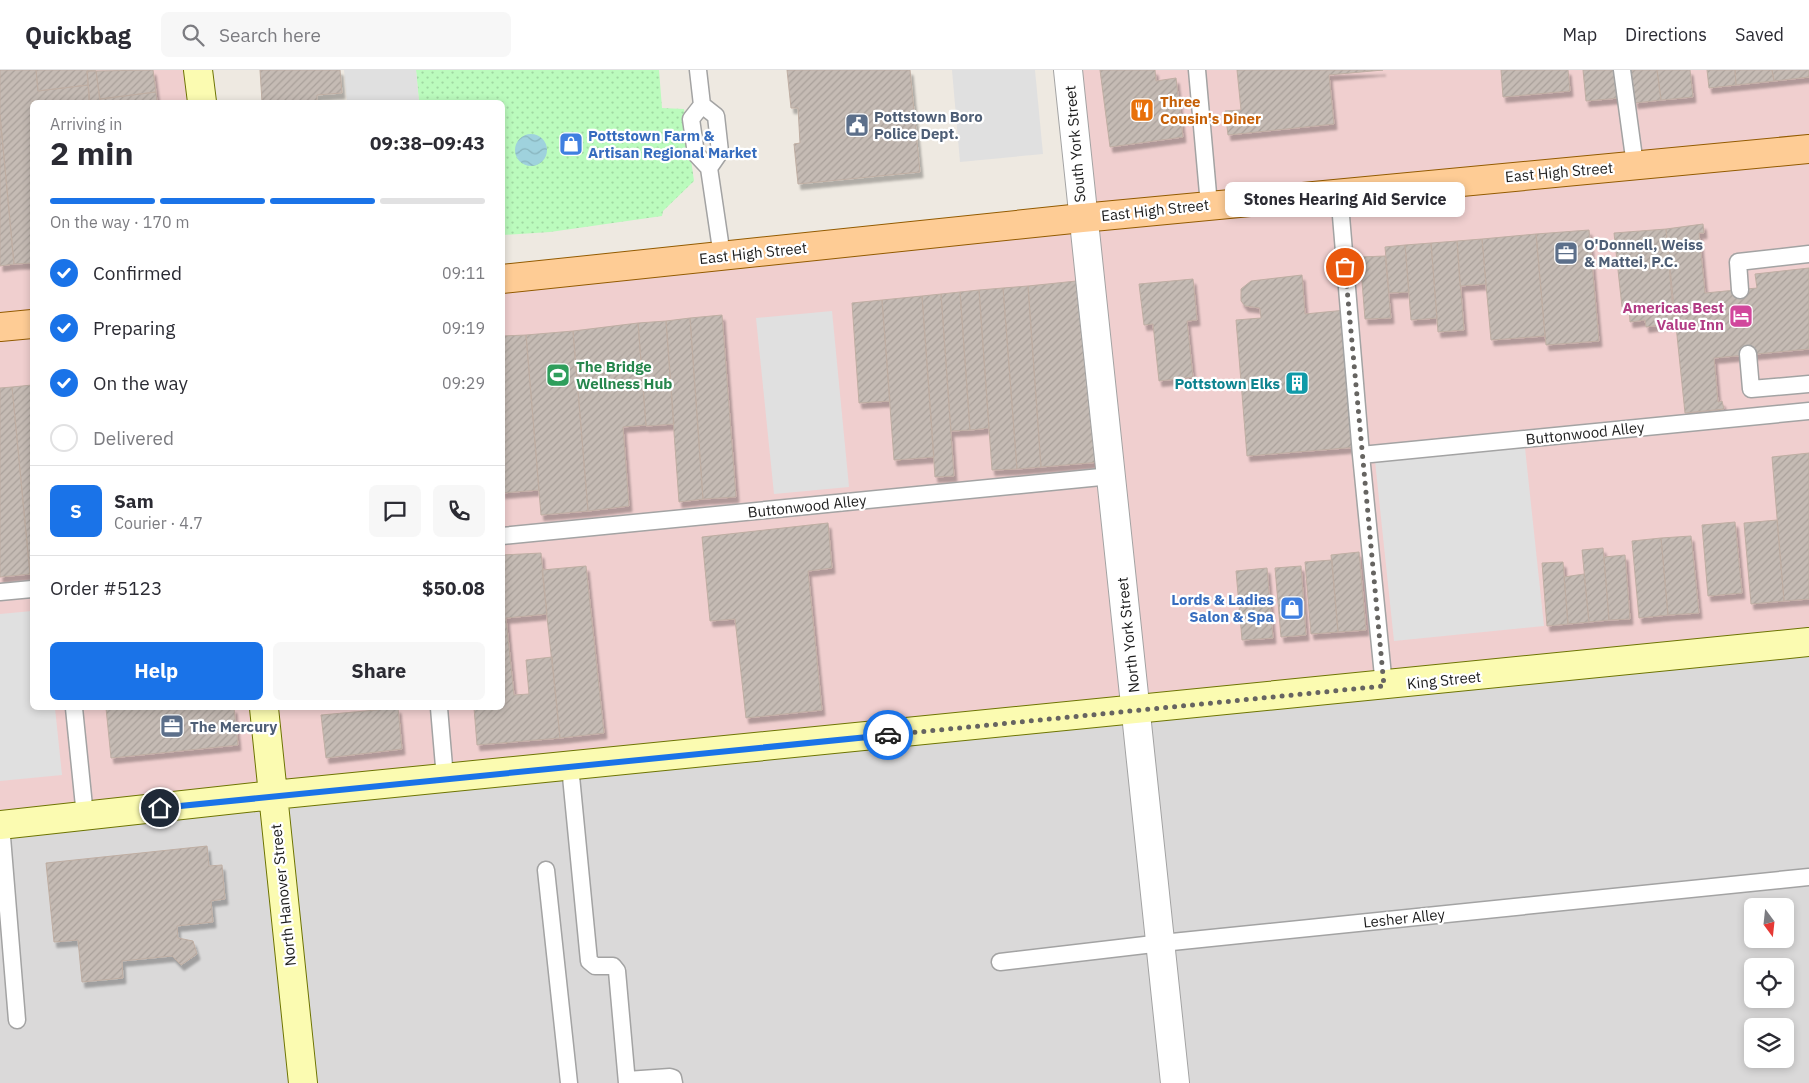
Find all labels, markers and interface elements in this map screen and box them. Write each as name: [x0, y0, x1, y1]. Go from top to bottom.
search box: [161, 12, 511, 57]
text: Quickbag: [25, 19, 131, 51]
icon: search: [179, 21, 207, 49]
text: Search here: [219, 23, 321, 47]
text: Map: [1562, 23, 1597, 46]
text: Directions: [1625, 23, 1707, 46]
text: Saved: [1735, 23, 1784, 46]
street label: South York Street: [1060, 85, 1090, 203]
place label: Three Cousin's Diner: [1160, 92, 1261, 128]
restaurant icon: Three Cousin's Diner: [1129, 97, 1155, 123]
place label: Pottstown Boro Police Dept.: [874, 107, 983, 143]
public building icon: Pottstown Boro Police Dept.: [844, 112, 870, 138]
text: Arriving in: [50, 114, 122, 134]
place label: Pottstown Farm & Artisan Regional Market: [588, 126, 757, 162]
text: 09:38–09:43: [370, 131, 485, 155]
shop icon: Pottstown Farm & Artisan Regional Market: [558, 131, 584, 157]
text: 2 min: [50, 132, 134, 174]
street label: East High Street: [1504, 158, 1614, 186]
callout: Stones Hearing Aid Service: [1225, 182, 1465, 217]
text: Stones Hearing Aid Service: [1243, 189, 1447, 209]
street label: East High Street: [1100, 195, 1210, 225]
text: On the way · 170 m: [50, 212, 189, 232]
place label: O'Donnell, Weiss & Mattei, P.C.: [1584, 235, 1704, 271]
street label: East High Street: [698, 238, 808, 268]
office icon: O'Donnell, Weiss & Mattei, P.C.: [1553, 240, 1579, 266]
pin: [1324, 246, 1366, 288]
icon: bag: [1331, 253, 1359, 281]
icon: check: [50, 259, 78, 287]
text: Confirmed: [93, 261, 182, 285]
text: 09:11: [442, 263, 485, 283]
place label: Americas Best Value Inn: [1623, 298, 1724, 334]
hotel icon: Americas Best Value Inn: [1728, 303, 1754, 329]
icon: check: [50, 314, 78, 342]
text: Preparing: [93, 316, 175, 340]
text: 09:19: [442, 318, 485, 338]
place label: The Bridge Wellness Hub: [576, 357, 672, 393]
sports icon: The Bridge Wellness Hub: [545, 362, 571, 388]
icon: check: [50, 369, 78, 397]
building icon: Pottstown Elks: [1284, 370, 1310, 396]
text: On the way: [93, 371, 188, 395]
text: 09:29: [442, 373, 485, 393]
place label: Pottstown Elks: [1174, 374, 1280, 393]
street label: Buttonwood Alley: [1525, 417, 1646, 449]
text: Delivered: [93, 426, 174, 450]
button: chat: [369, 485, 421, 537]
button: phone: [433, 485, 485, 537]
text: Sam: [114, 489, 154, 513]
street label: Buttonwood Alley: [747, 490, 868, 522]
text: S: [70, 499, 82, 523]
text: Courier · 4.7: [114, 513, 203, 533]
text: Order #5123: [50, 576, 162, 600]
text: $50.08: [422, 576, 485, 600]
street label: North York Street: [1112, 576, 1144, 694]
place label: Lords & Ladies Salon & Spa: [1171, 590, 1274, 626]
shop icon: Lords & Ladies Salon & Spa: [1279, 595, 1305, 621]
button: Help: [50, 642, 263, 700]
button: Share: [273, 642, 485, 700]
street label: King Street: [1406, 667, 1482, 693]
courier: [863, 710, 913, 760]
office icon: The Mercury: [159, 713, 185, 739]
place label: The Mercury: [190, 717, 277, 736]
icon: car: [874, 721, 902, 749]
pin: [139, 787, 181, 829]
icon: home: [146, 794, 174, 822]
street label: North Hanover Street: [266, 823, 300, 967]
north arrow: [1744, 898, 1794, 948]
map controls: [1744, 898, 1794, 1068]
street label: Lesher Alley: [1362, 904, 1446, 932]
button: locate: [1744, 958, 1794, 1008]
button: layers: [1744, 1018, 1794, 1068]

